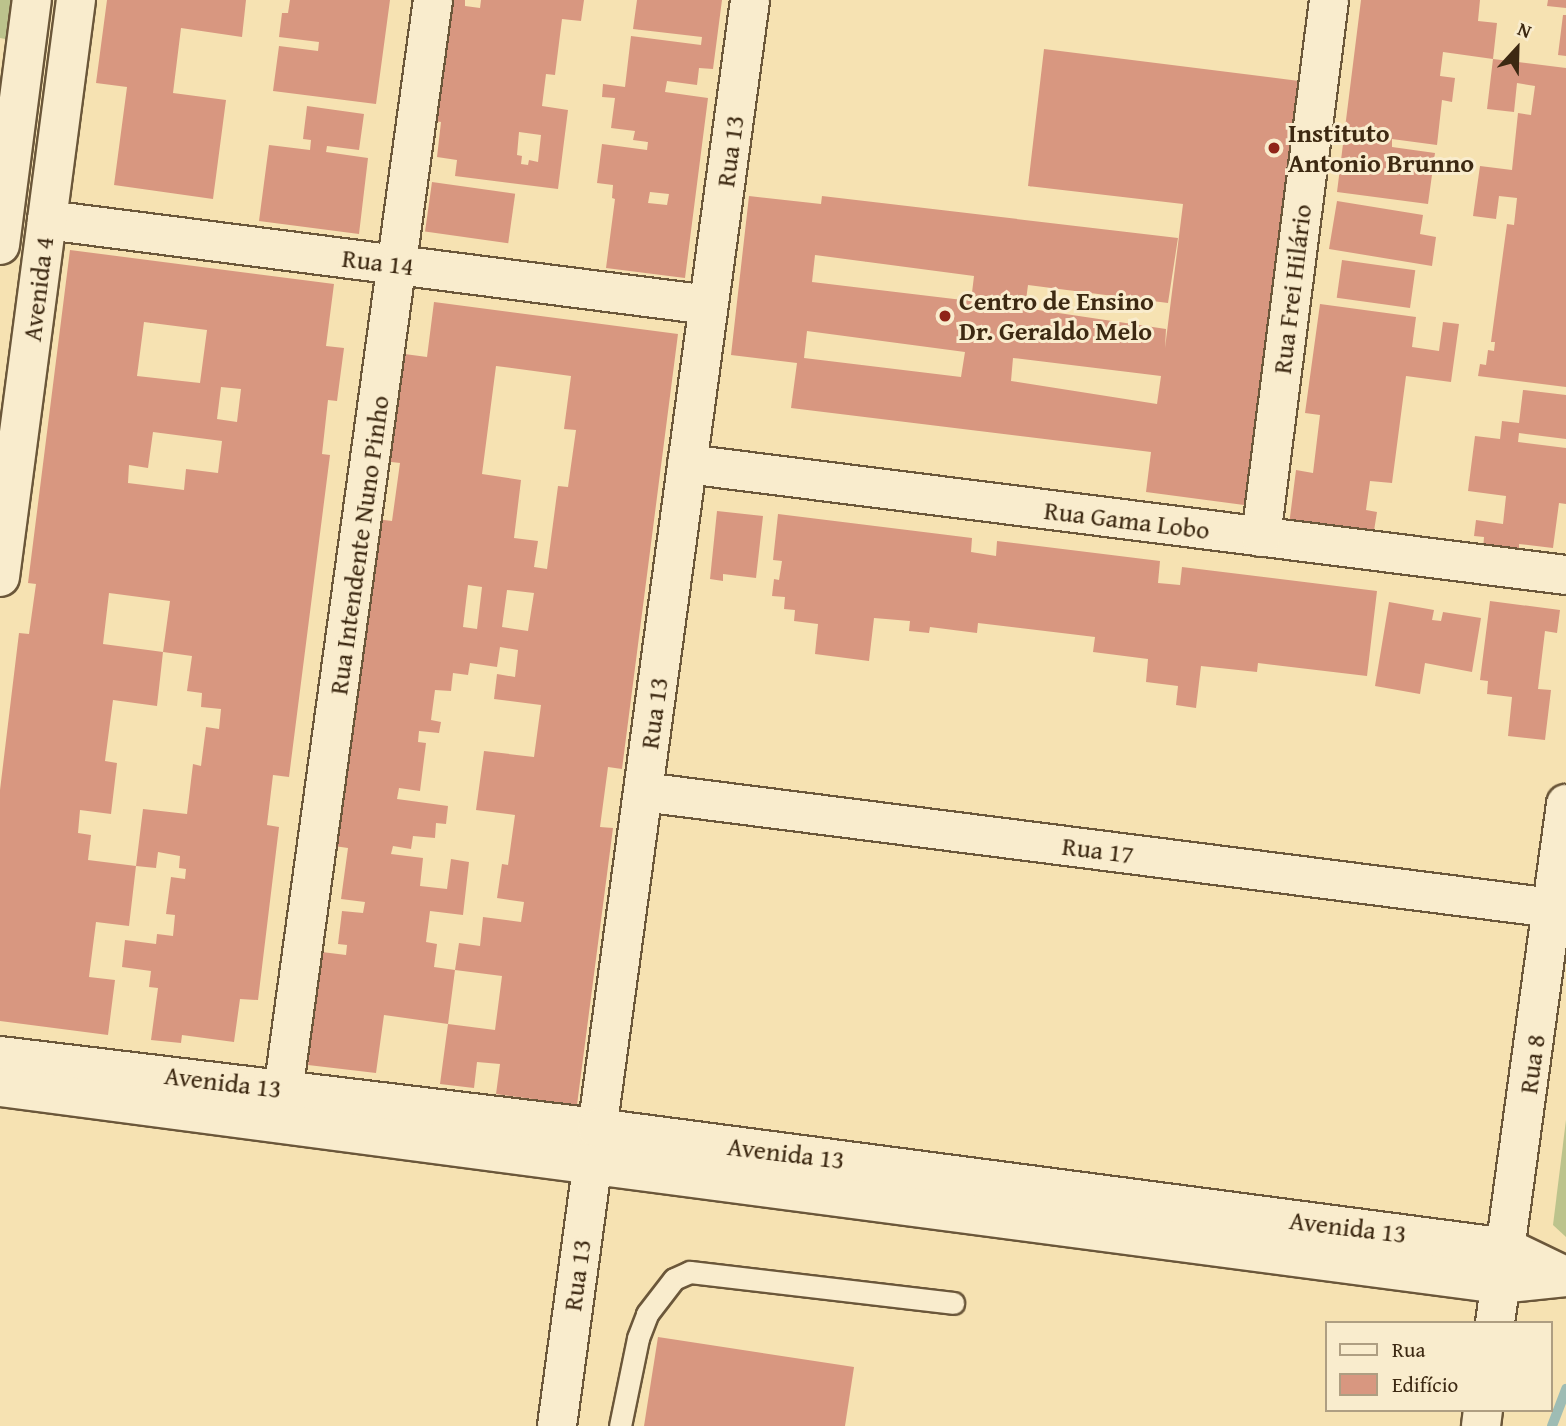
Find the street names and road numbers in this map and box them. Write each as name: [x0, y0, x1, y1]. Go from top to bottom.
street label: Rua 13: [710, 113, 750, 189]
street label: Rua Frei Hilário: [1266, 202, 1318, 376]
street label: Avenida 4: [16, 235, 60, 343]
street label: Rua 14: [340, 242, 416, 282]
street label: Rua Intendente Nuno Pinho: [323, 393, 395, 697]
street label: Rua Gama Lobo: [1042, 494, 1212, 546]
street label: Rua 13: [634, 675, 674, 751]
street label: Rua 17: [1060, 830, 1136, 870]
street label: Rua 8: [1512, 1032, 1552, 1096]
street label: Avenida 13: [163, 1059, 283, 1105]
street label: Avenida 13: [726, 1130, 846, 1176]
street label: Avenida 13: [1288, 1204, 1408, 1250]
street label: Rua 13: [557, 1237, 597, 1313]

